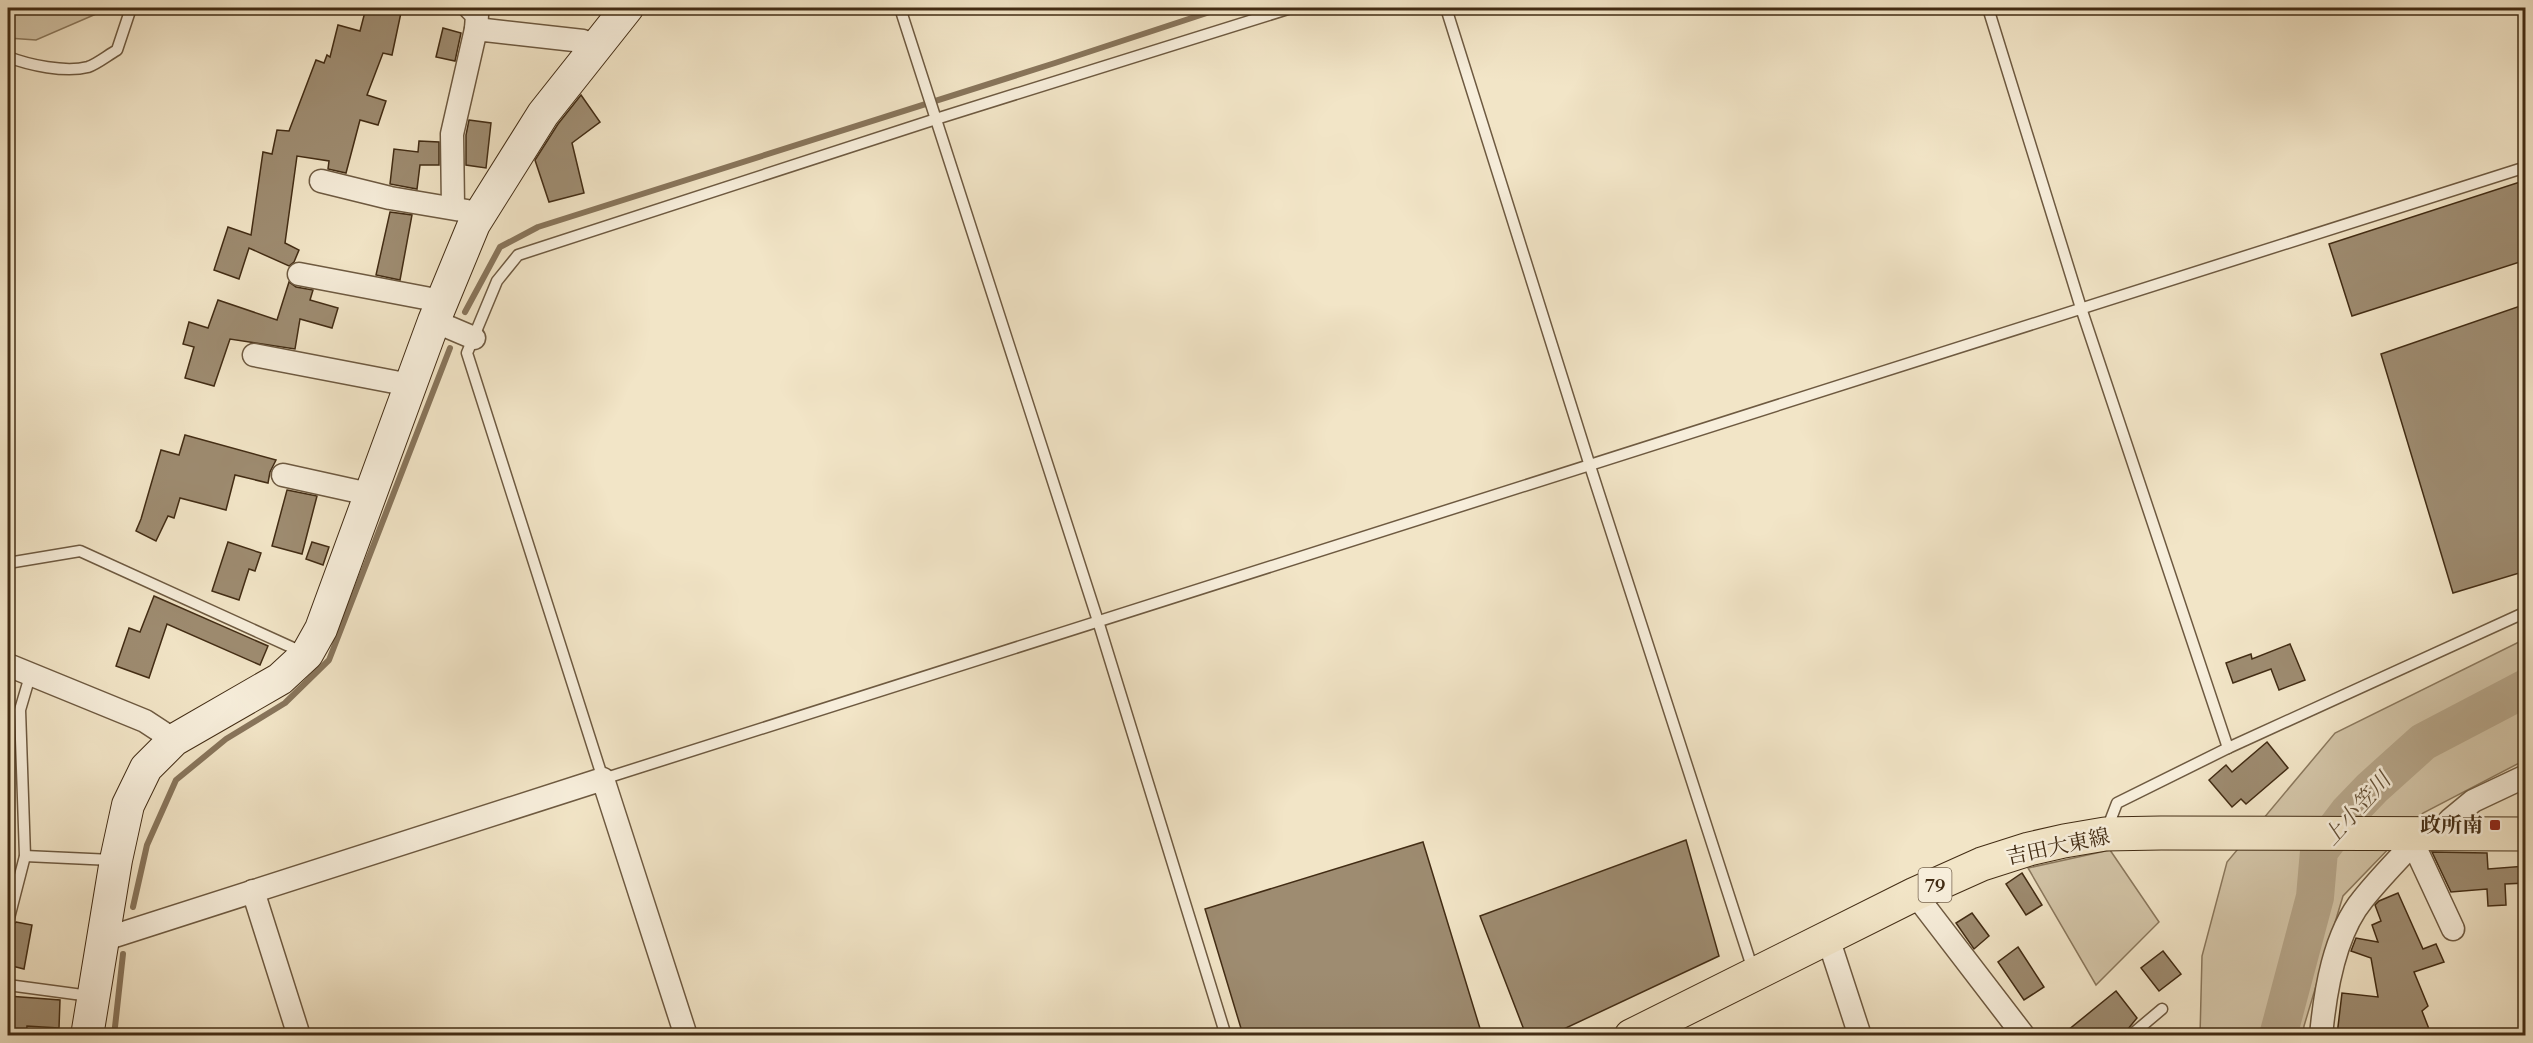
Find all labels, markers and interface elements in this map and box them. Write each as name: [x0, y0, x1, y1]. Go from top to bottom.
water label: 上小笠川: [2316, 765, 2399, 852]
place label: 政所南: [2420, 811, 2483, 840]
marker: 政所南: [2488, 818, 2502, 832]
street label: 吉田大東線: [2004, 822, 2112, 872]
road number: 79: [1918, 868, 1952, 902]

